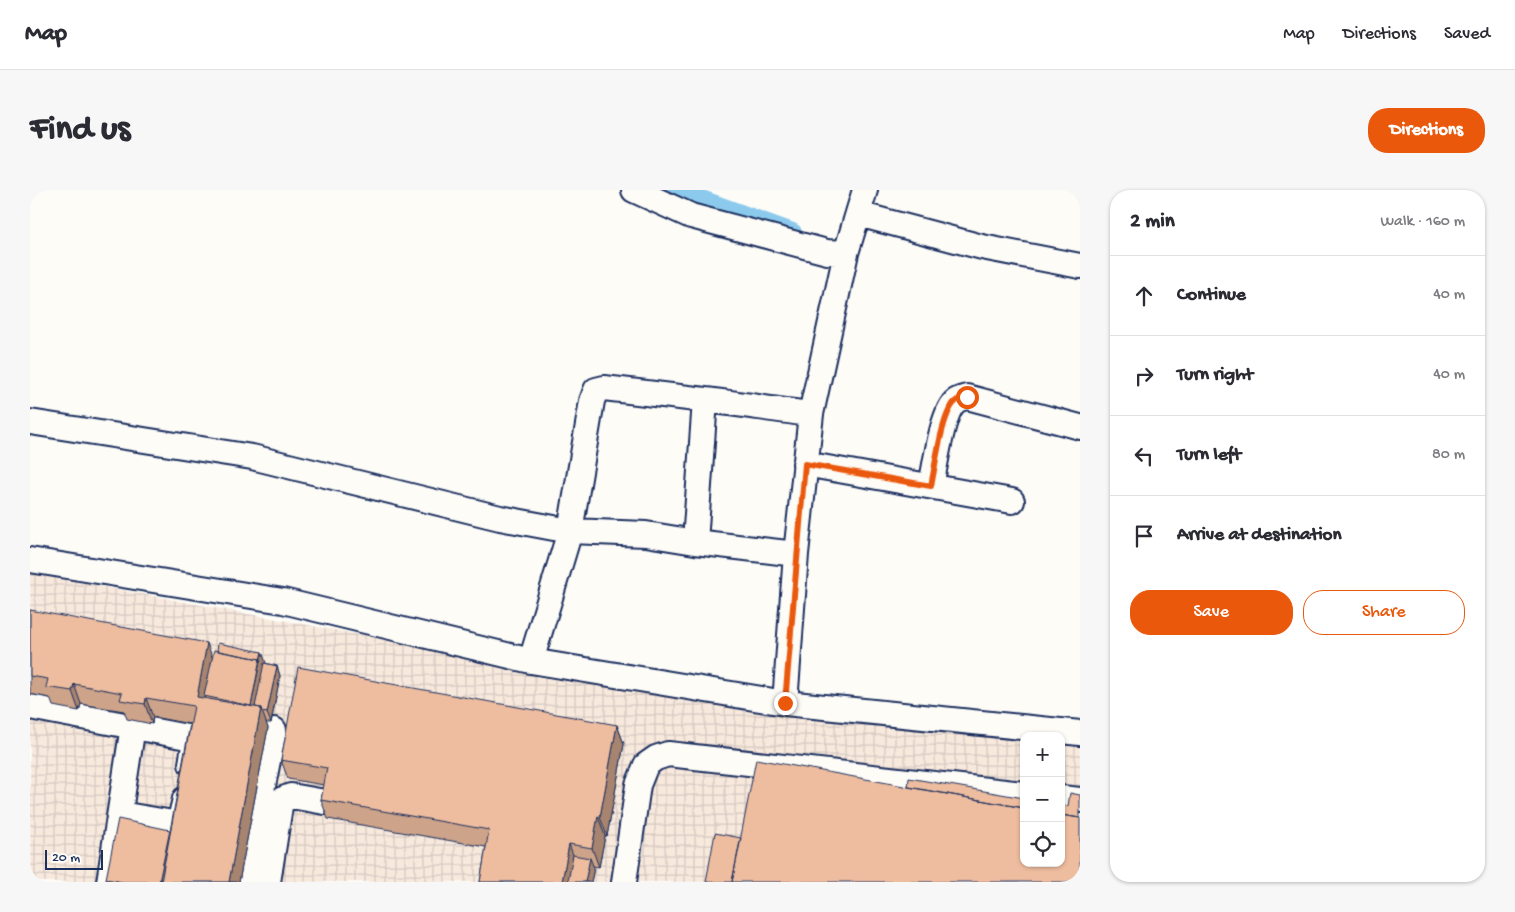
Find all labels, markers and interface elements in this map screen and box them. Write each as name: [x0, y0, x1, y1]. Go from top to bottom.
text: Map: [25, 20, 67, 49]
text: Map: [1283, 24, 1315, 45]
text: Directions: [1343, 24, 1416, 45]
text: Saved: [1444, 24, 1490, 45]
button: Directions: [1368, 108, 1485, 153]
text: Find us: [30, 110, 130, 151]
text: 2 min: [1130, 210, 1175, 235]
text: Walk · 160 m: [1380, 213, 1465, 232]
icon: ahead: [1130, 282, 1158, 310]
text: Continue: [1177, 284, 1246, 307]
text: 40 m: [1433, 286, 1465, 305]
icon: right: [1130, 362, 1158, 390]
text: Turn right: [1177, 364, 1253, 387]
text: 40 m: [1433, 366, 1465, 385]
route start: [956, 386, 979, 409]
icon: left: [1130, 442, 1158, 470]
text: Turn left: [1177, 444, 1241, 467]
text: 80 m: [1432, 446, 1465, 465]
icon: arrive: [1130, 522, 1158, 550]
text: Arrive at destination: [1177, 524, 1341, 547]
button: Save: [1130, 590, 1293, 635]
button: Share: [1303, 590, 1465, 635]
route end: [774, 692, 797, 715]
map controls: [1020, 732, 1065, 867]
button: +: [1020, 732, 1065, 777]
button: −: [1020, 777, 1065, 822]
button: locate: [1020, 822, 1065, 867]
scale bar: [45, 847, 102, 870]
text: 20 m: [52, 850, 80, 867]

